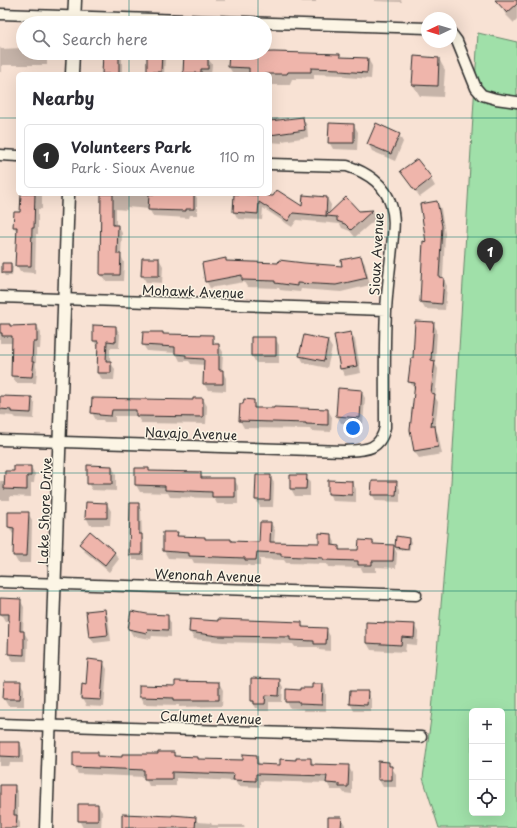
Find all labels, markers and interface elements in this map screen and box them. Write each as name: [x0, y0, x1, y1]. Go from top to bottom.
north arrow: [421, 12, 457, 48]
search box: [16, 16, 272, 60]
icon: search: [30, 27, 52, 49]
text: Search here: [62, 27, 148, 50]
text: Nearby: [32, 85, 94, 111]
text: Volunteers Park: [71, 135, 192, 158]
text: 1: [43, 147, 49, 166]
text: 110 m: [220, 147, 255, 166]
text: Park · Sioux Avenue: [71, 158, 195, 177]
street label: Sioux Avenue: [364, 212, 388, 296]
pin: 1: [477, 238, 503, 271]
street label: Mohawk Avenue: [142, 280, 244, 302]
your location: [343, 418, 363, 438]
street label: Navajo Avenue: [145, 422, 237, 444]
street label: Lake Shore Drive: [33, 457, 55, 565]
street label: Wenonah Avenue: [154, 564, 262, 586]
street label: Calumet Avenue: [160, 706, 262, 728]
map controls: [469, 708, 505, 816]
button: +: [469, 708, 505, 744]
button: −: [469, 744, 505, 780]
button: locate: [469, 780, 505, 816]

